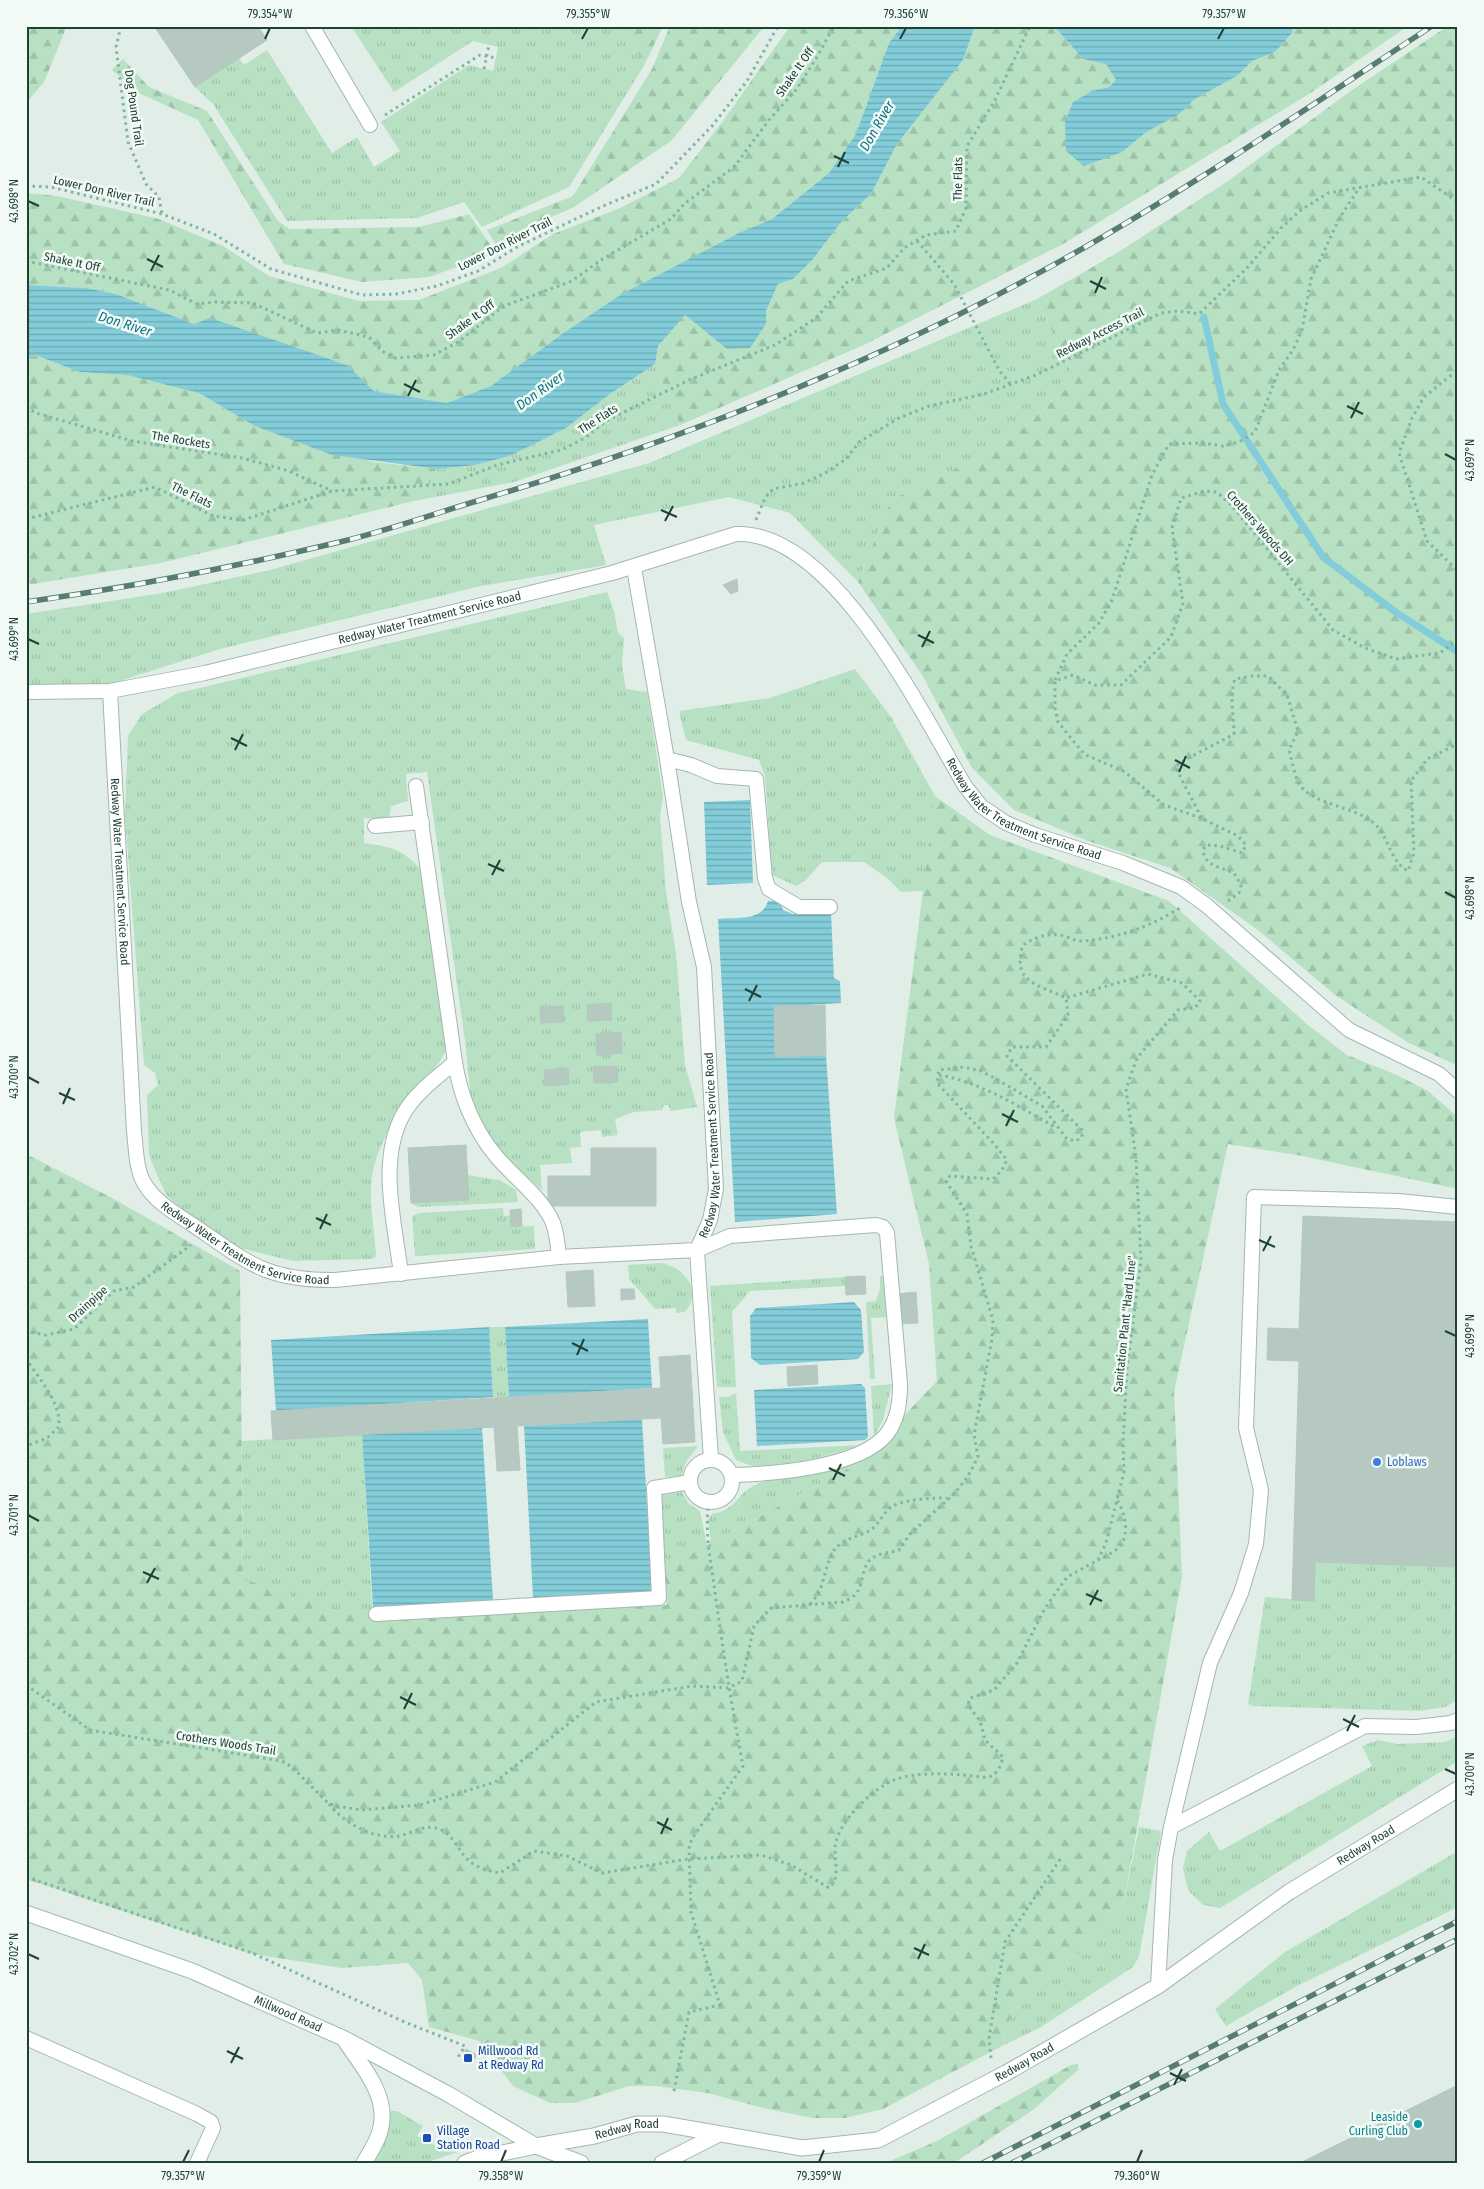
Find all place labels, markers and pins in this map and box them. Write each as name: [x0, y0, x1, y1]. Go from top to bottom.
place label: Loblaws: [1387, 1455, 1427, 1469]
marker: Loblaws: [1371, 1456, 1383, 1468]
place label: Millwood Rd at Redway Rd: [478, 2044, 544, 2072]
marker: Millwood Rd at Redway Rd: [462, 2052, 474, 2064]
place label: Leaside Curling Club: [1349, 2110, 1408, 2138]
marker: Leaside Curling Club: [1412, 2118, 1424, 2130]
place label: Village Station Road: [437, 2124, 500, 2152]
marker: Village Station Road: [421, 2132, 433, 2144]

